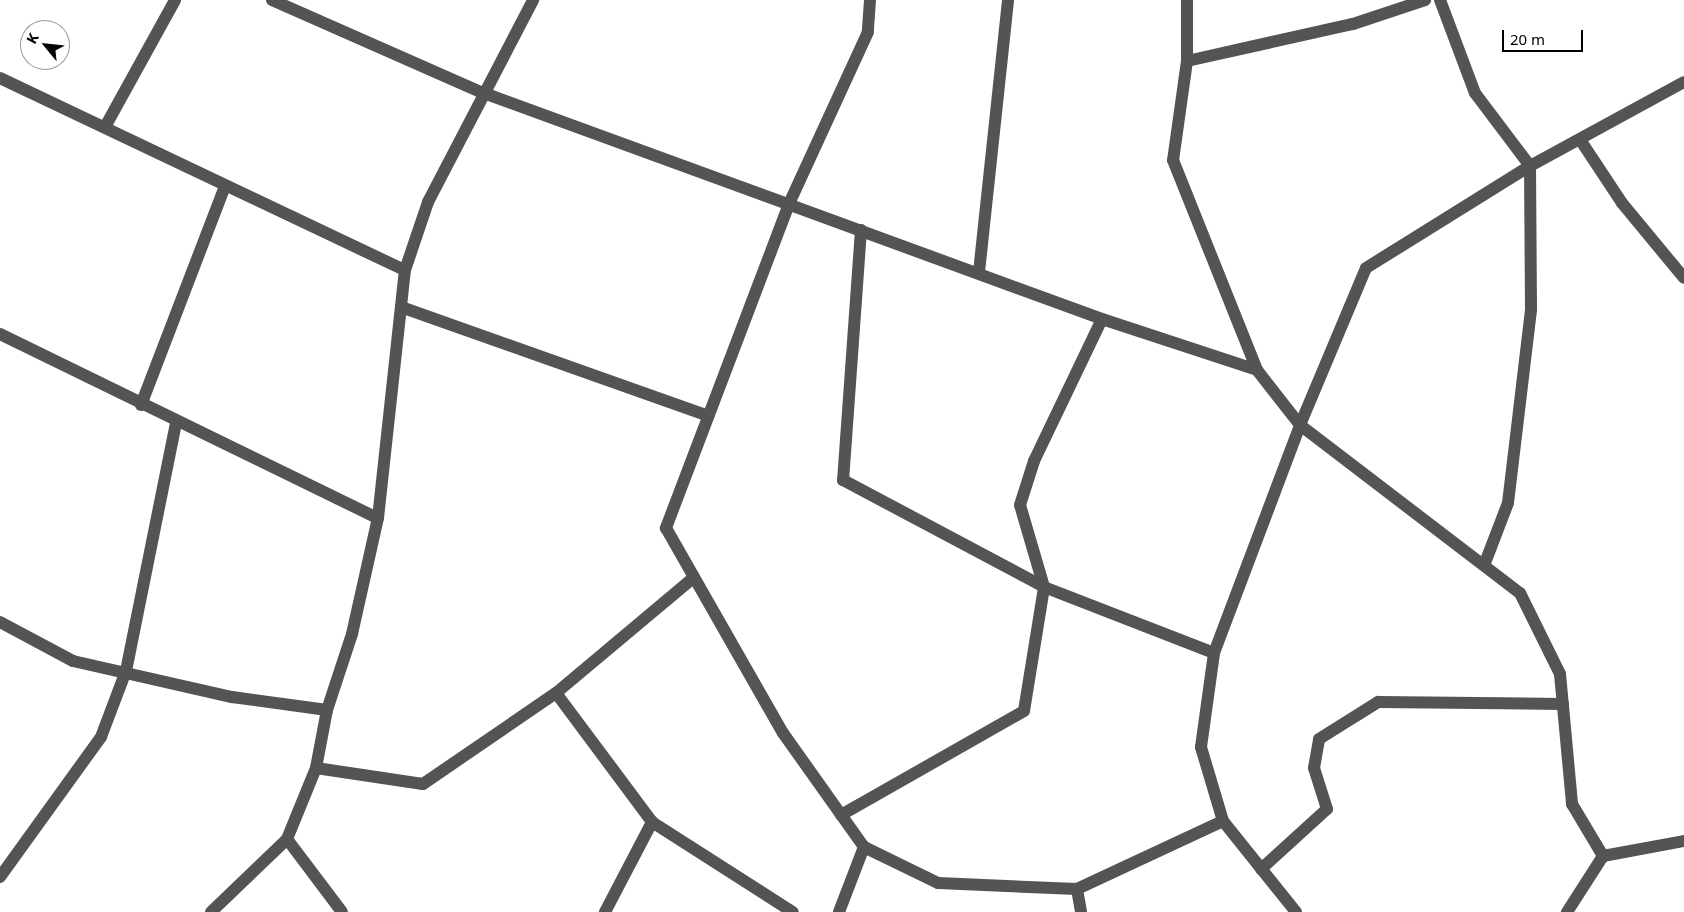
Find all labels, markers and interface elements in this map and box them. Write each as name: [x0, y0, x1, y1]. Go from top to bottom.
north arrow: [20, 20, 70, 70]
scale bar: [1504, 20, 1585, 52]
text: 20 m: [1510, 29, 1545, 49]
text: K: [22, 30, 43, 47]

